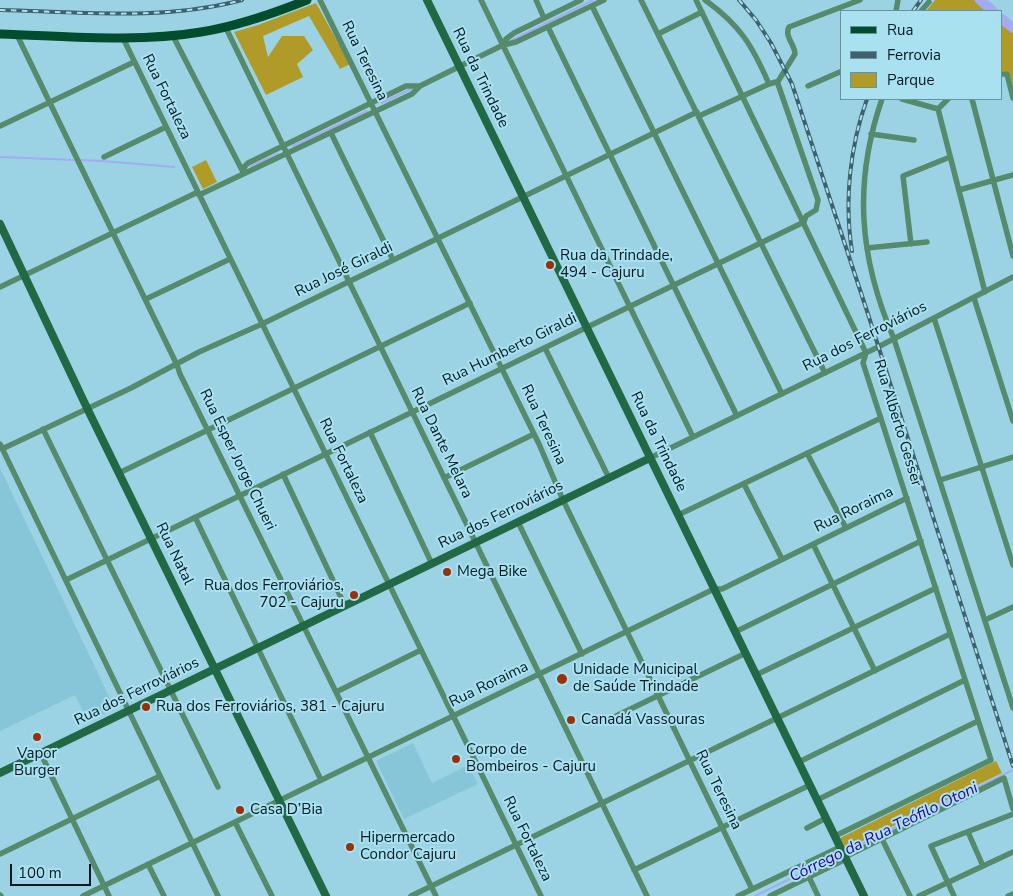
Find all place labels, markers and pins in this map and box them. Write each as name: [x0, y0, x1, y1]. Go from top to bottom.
place label: Rua da Trindade, 494 - Cajuru: [560, 247, 673, 282]
marker: Rua da Trindade, 494 - Cajuru: [544, 259, 556, 271]
place label: Mega Bike: [457, 563, 527, 581]
marker: Mega Bike: [441, 566, 453, 578]
place label: Rua dos Ferroviários, 702 - Cajuru: [204, 577, 344, 612]
marker: Rua dos Ferroviários, 702 - Cajuru: [348, 589, 360, 601]
place label: Unidade Municipal de Saúde Trindade: [573, 661, 698, 696]
marker: Unidade Municipal de Saúde Trindade: [555, 672, 569, 686]
place label: Rua dos Ferroviários, 381 - Cajuru: [156, 698, 385, 716]
marker: Rua dos Ferroviários, 381 - Cajuru: [140, 701, 152, 713]
place label: Canadá Vassouras: [581, 711, 705, 729]
marker: Canadá Vassouras: [565, 714, 577, 726]
marker: Vapor Burger: [31, 731, 43, 743]
place label: Corpo de Bombeiros - Cajuru: [466, 741, 596, 776]
place label: Vapor Burger: [14, 745, 60, 780]
marker: Corpo de Bombeiros - Cajuru: [450, 753, 462, 765]
place label: Casa D’Bia: [250, 801, 323, 819]
marker: Casa D’Bia: [234, 804, 246, 816]
place label: Hipermercado Condor Cajuru: [360, 829, 456, 864]
marker: Hipermercado Condor Cajuru: [344, 841, 356, 853]

